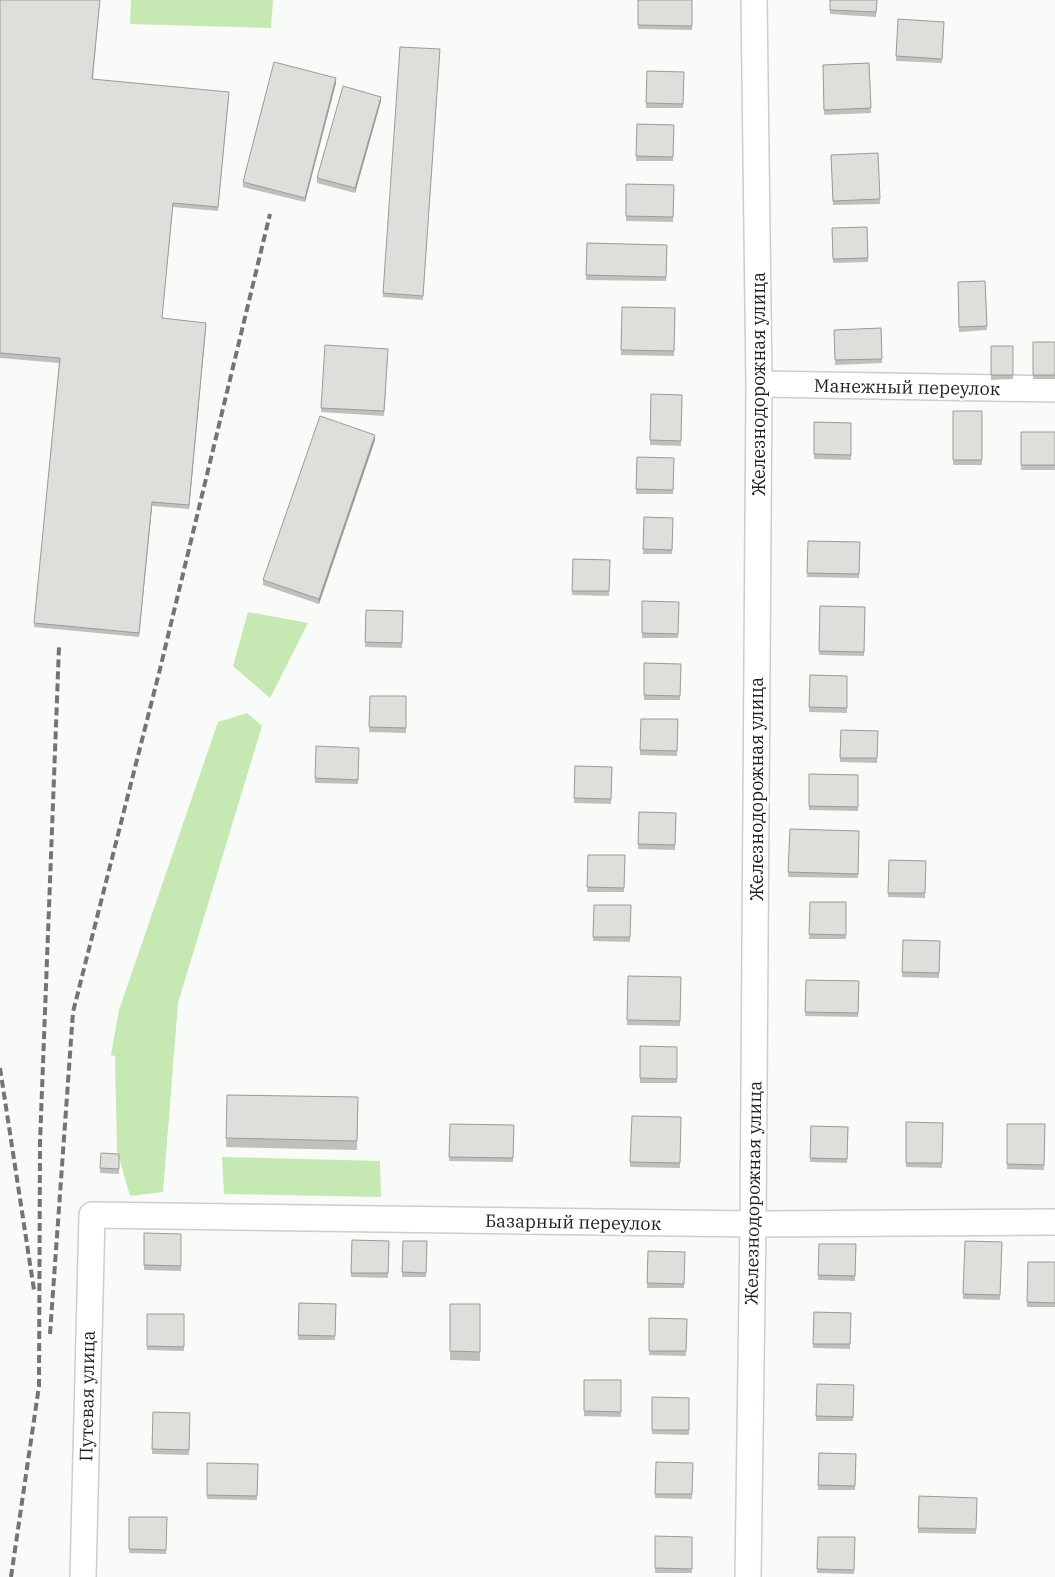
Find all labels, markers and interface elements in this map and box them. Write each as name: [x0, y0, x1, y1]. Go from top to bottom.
street label: Железнодорожная улица: [747, 272, 770, 496]
street label: Манежный переулок: [814, 374, 1001, 400]
street label: Железнодорожная улица: [745, 677, 768, 901]
street label: Железнодорожная улица: [740, 1081, 766, 1305]
street label: Базарный переулок: [485, 1209, 662, 1235]
street label: Путевая улица: [74, 1330, 100, 1462]

